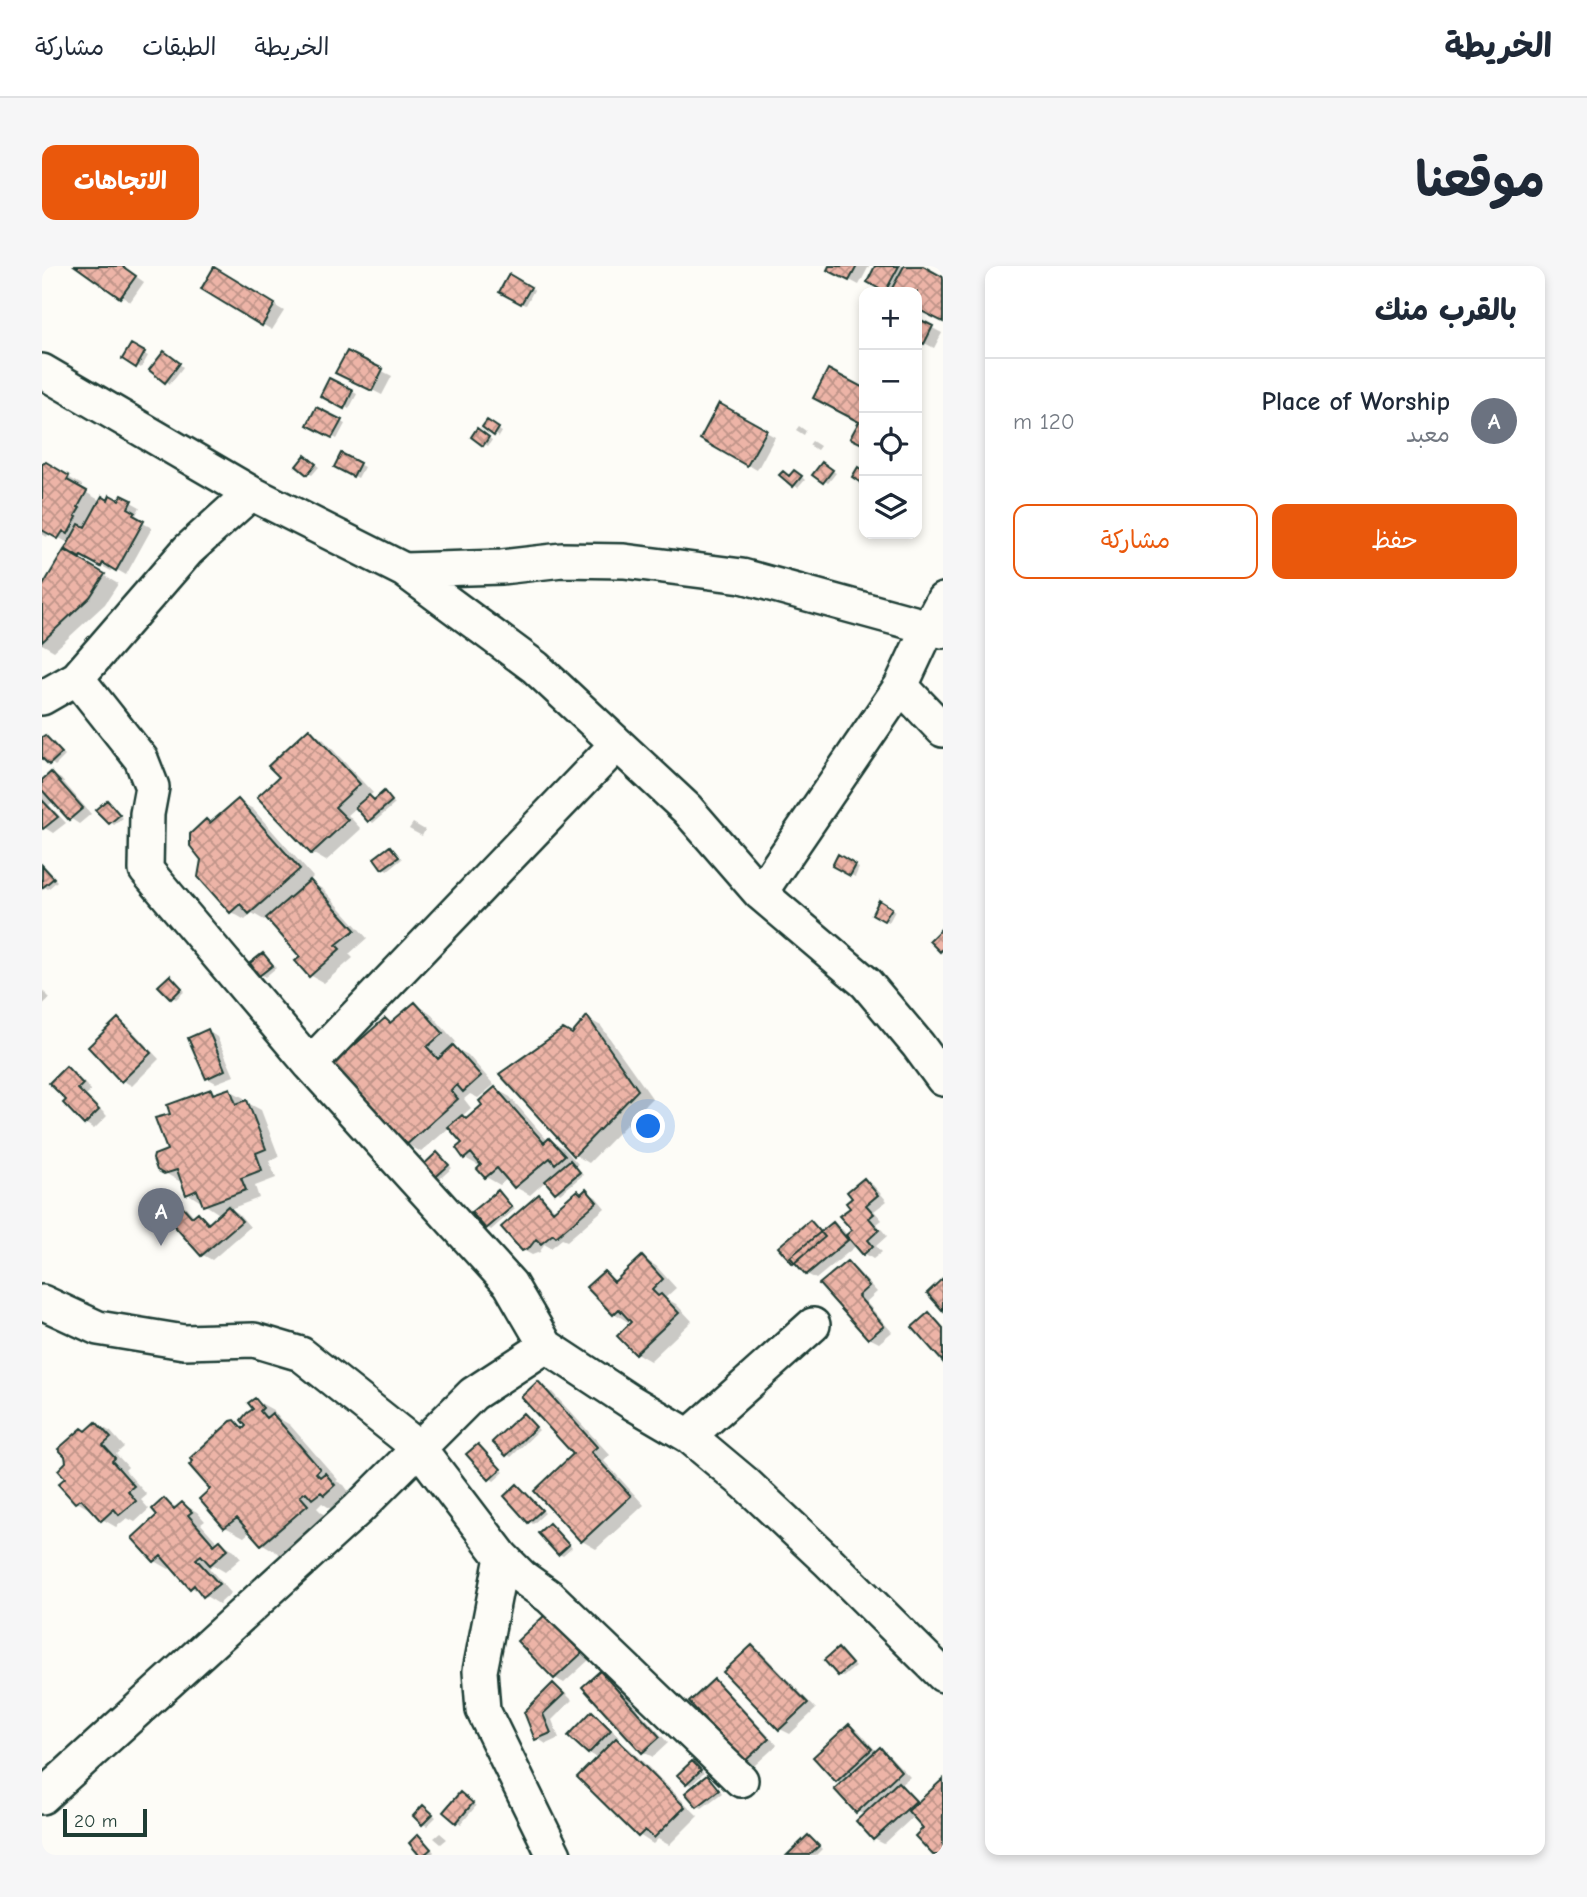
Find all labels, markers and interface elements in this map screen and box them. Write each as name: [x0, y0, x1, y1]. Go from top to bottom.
text: الخريطة: [1445, 27, 1552, 65]
text: مشاركة: [35, 33, 104, 61]
text: الطبقات: [142, 33, 217, 61]
text: الخريطة: [255, 33, 329, 61]
button: الاتجاهات: [42, 145, 199, 220]
text: موقعنا: [1415, 152, 1545, 208]
map controls: [859, 287, 922, 539]
button: +: [859, 287, 922, 350]
text: بالقرب منك: [1375, 293, 1517, 328]
button: −: [859, 350, 922, 413]
text: Place of Worship: [1262, 387, 1450, 417]
text: 120 m: [1013, 408, 1075, 435]
text: A: [1488, 408, 1500, 435]
button: locate: [859, 413, 922, 476]
text: معبد: [1406, 421, 1450, 448]
button: layers: [859, 476, 922, 539]
button: مشاركة: [1013, 504, 1258, 579]
button: حفظ: [1272, 504, 1517, 579]
your location: [631, 1109, 665, 1143]
pin: A: [138, 1188, 184, 1246]
scale bar: [63, 1806, 147, 1838]
text: 20 m: [74, 1810, 118, 1832]

